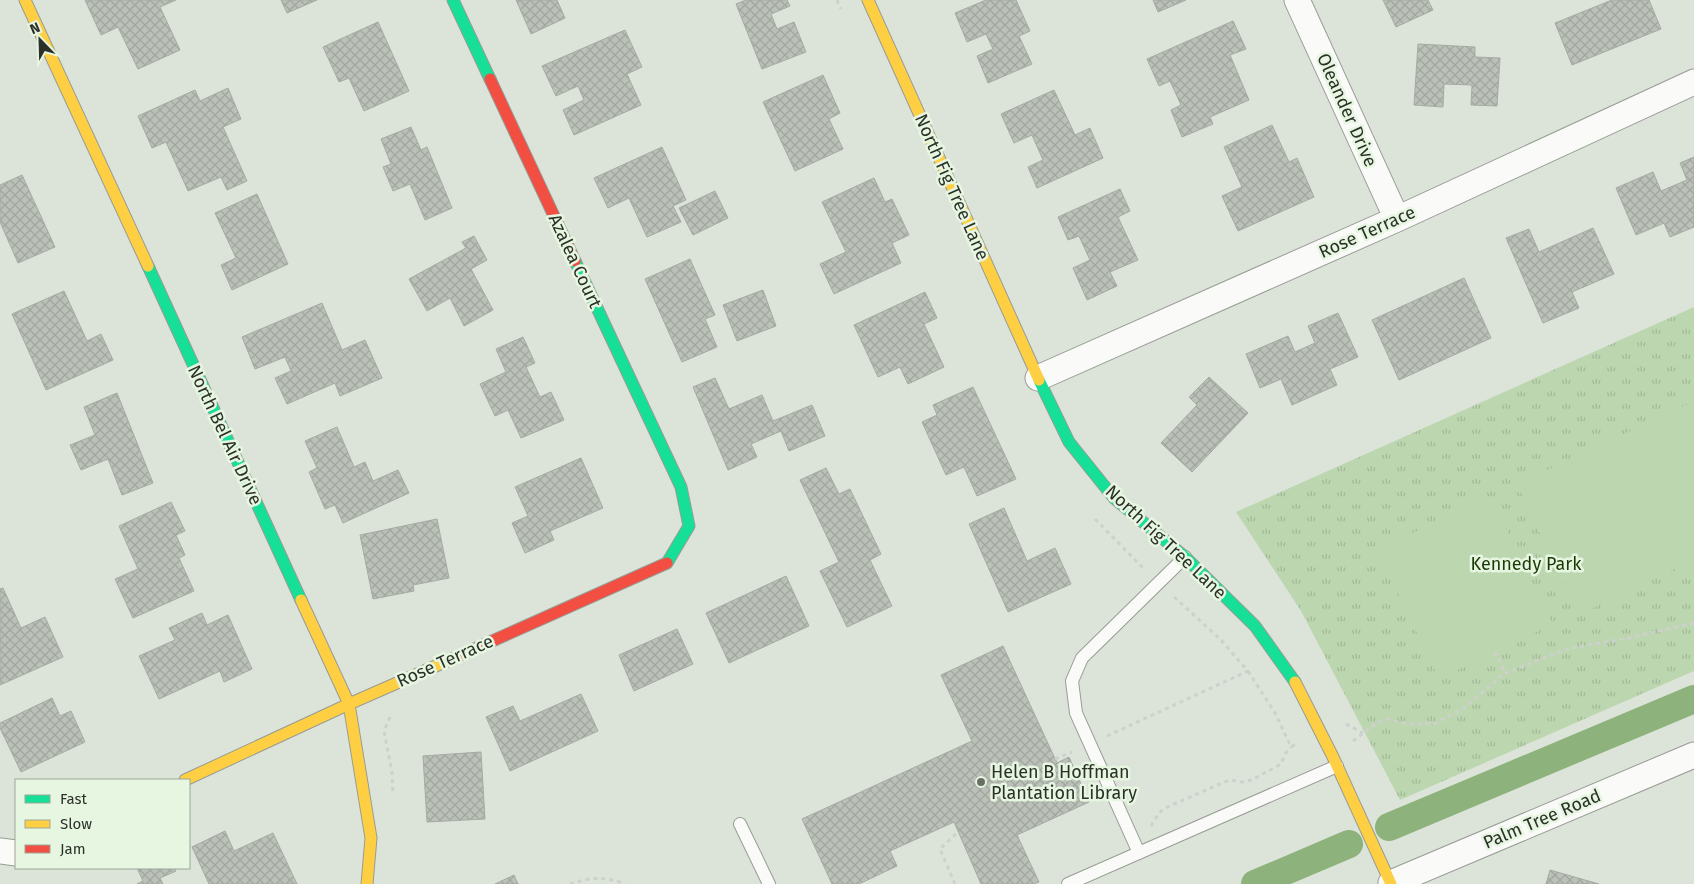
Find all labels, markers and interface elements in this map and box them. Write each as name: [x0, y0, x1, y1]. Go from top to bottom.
north arrow: [15, 15, 65, 65]
text: N: [28, 19, 43, 38]
street label: Oleander Drive: [1312, 50, 1382, 170]
street label: North Fig Tree Lane: [910, 111, 994, 263]
street label: Rose Terrace: [1315, 201, 1419, 263]
street label: Azalea Court: [544, 211, 607, 312]
street label: North Bel Air Drive: [183, 362, 267, 508]
street label: North Fig Tree Lane: [1101, 480, 1231, 604]
park label: Kennedy Park: [1471, 553, 1582, 575]
street label: Rose Terrace: [393, 630, 497, 692]
place label: Helen B Hoffman Plantation Library: [991, 761, 1137, 804]
marker: Helen B Hoffman Plantation Library: [975, 776, 987, 788]
legend: [15, 779, 190, 869]
street label: Palm Tree Road: [1480, 784, 1604, 854]
text: Fast: [60, 790, 87, 808]
text: Slow: [60, 815, 92, 833]
text: Jam: [60, 840, 86, 858]

